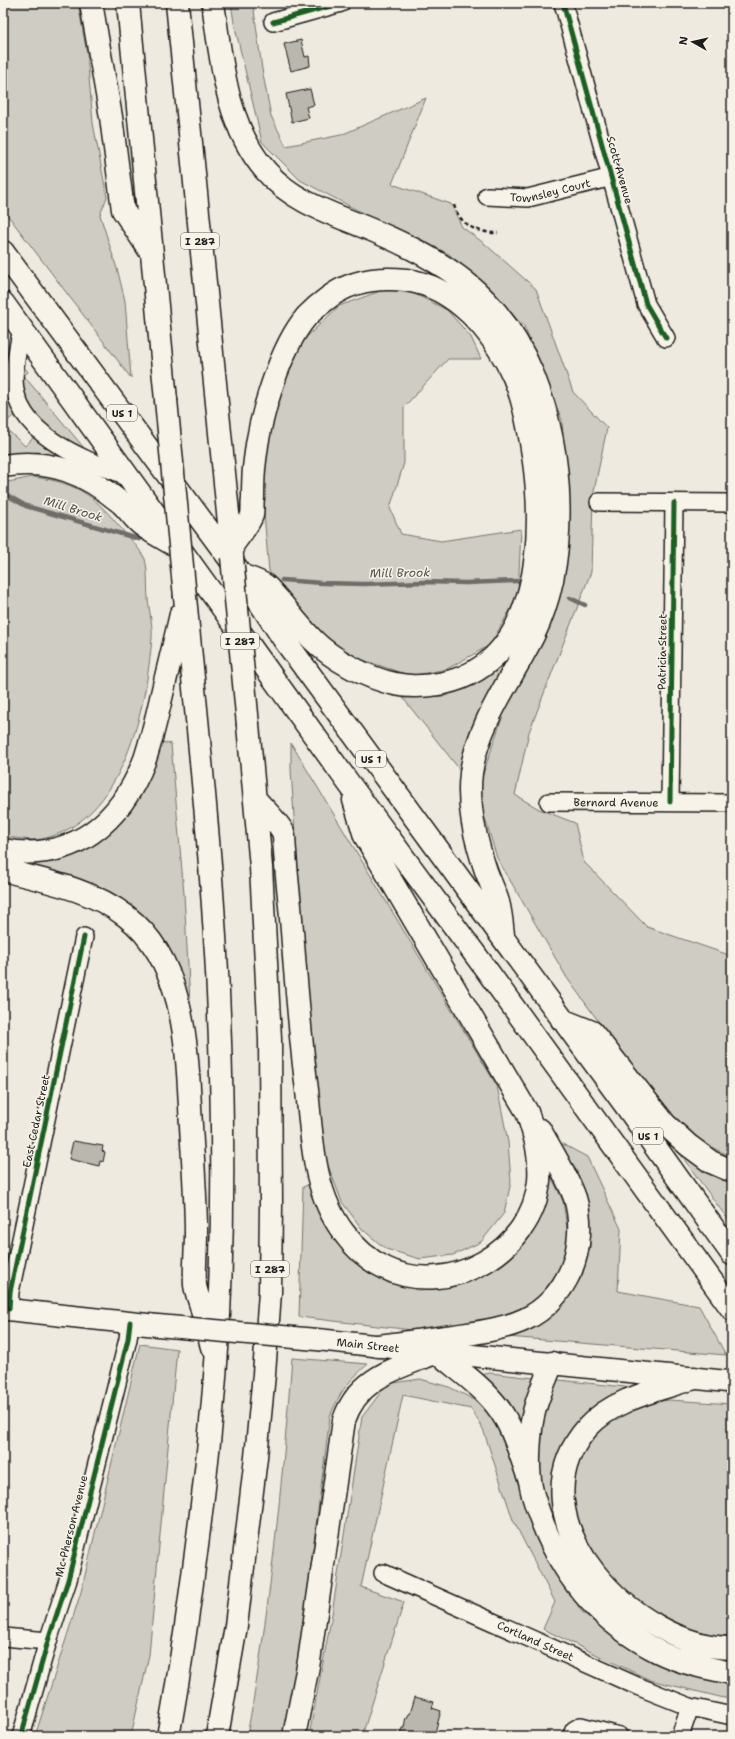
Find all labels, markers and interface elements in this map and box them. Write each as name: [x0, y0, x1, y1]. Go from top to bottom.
north arrow: [673, 22, 713, 62]
text: N: [676, 35, 692, 46]
street label: Scott Avenue: [603, 135, 636, 206]
street label: Townsley Court: [510, 176, 592, 206]
road number: I 287: [181, 233, 219, 249]
road number: US 1: [107, 405, 137, 421]
water label: Mill Brook: [42, 493, 104, 526]
water label: Mill Brook: [370, 564, 430, 582]
street label: Patricia Street: [654, 614, 671, 690]
road number: I 287: [221, 633, 259, 649]
road number: US 1: [356, 751, 386, 767]
street label: Bernard Avenue: [573, 795, 659, 811]
street label: East Cedar Street: [19, 1073, 54, 1169]
road number: US 1: [633, 1128, 663, 1144]
road number: I 287: [251, 1261, 289, 1277]
street label: Main Street: [336, 1335, 400, 1356]
street label: Mc Pherson Avenue: [52, 1474, 91, 1579]
street label: Cortland Street: [495, 1618, 576, 1665]

